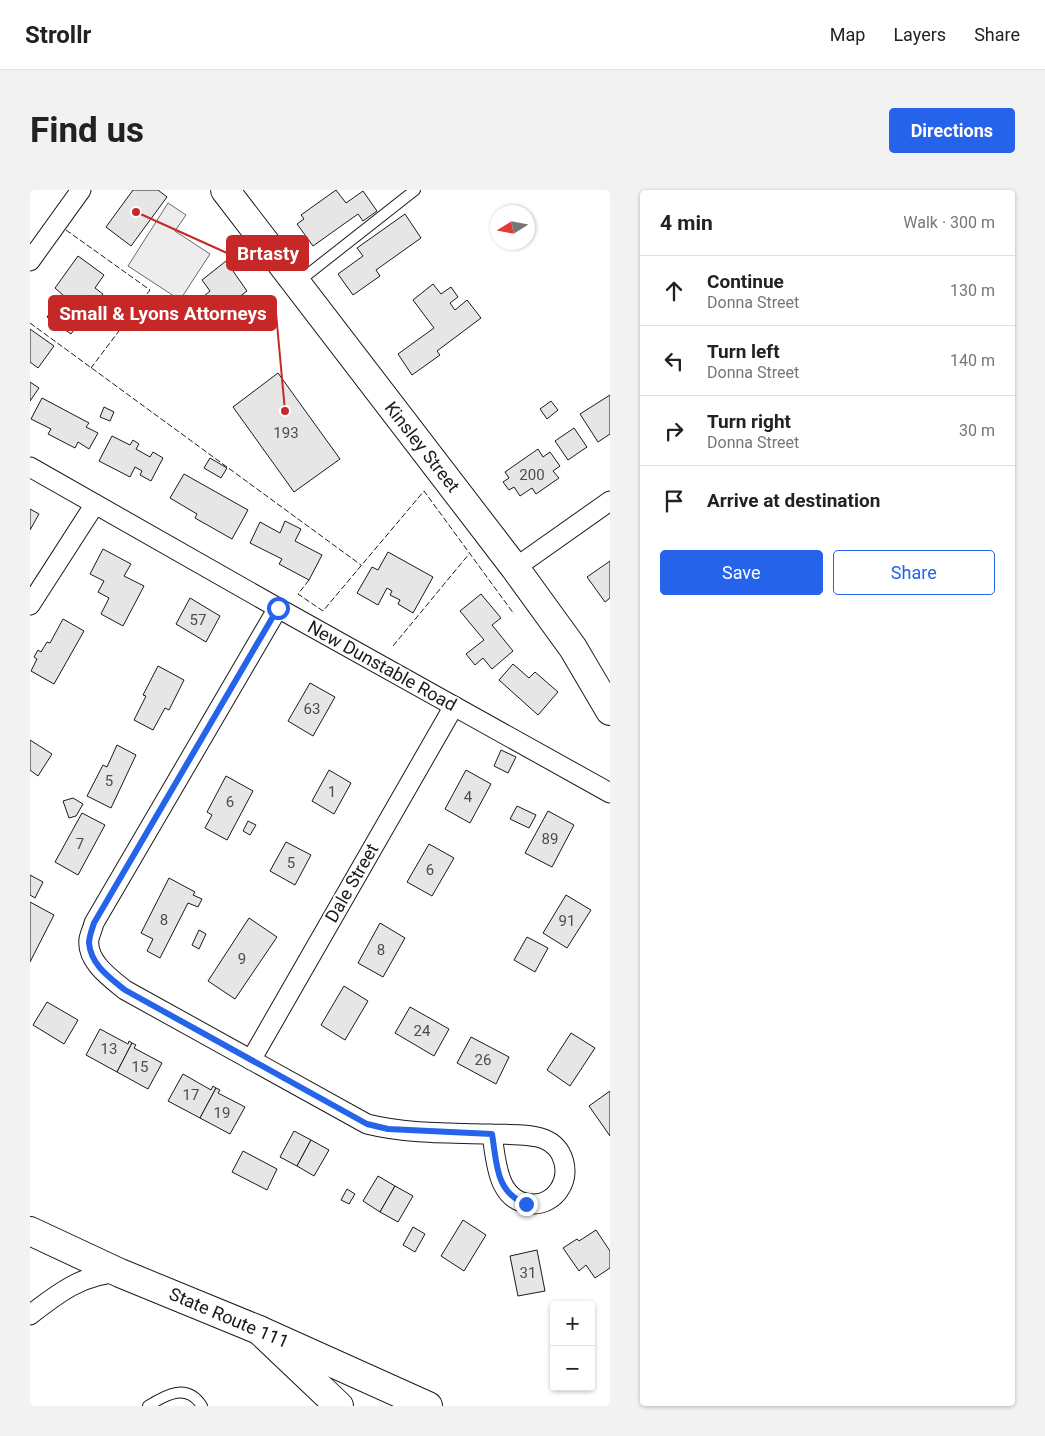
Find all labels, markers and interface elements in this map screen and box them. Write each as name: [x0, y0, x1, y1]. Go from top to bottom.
text: Strollr: [25, 21, 91, 49]
text: Map: [830, 24, 865, 45]
text: Layers: [893, 24, 946, 45]
text: Share: [974, 24, 1020, 45]
button: Directions: [889, 108, 1015, 153]
text: Find us: [30, 110, 144, 151]
north arrow: [490, 205, 535, 250]
text: 4 min: [660, 211, 713, 235]
text: Walk · 300 m: [903, 213, 995, 232]
callout: Brtasty: [227, 236, 308, 270]
text: Brtasty: [237, 242, 299, 265]
text: Continue: [707, 270, 784, 293]
icon: ahead: [660, 277, 688, 305]
text: 130 m: [950, 281, 995, 300]
text: Donna Street: [707, 293, 799, 312]
callout: Small & Lyons Attorneys: [49, 296, 276, 330]
text: Small & Lyons Attorneys: [59, 302, 267, 325]
text: Turn left: [707, 340, 780, 363]
icon: left: [660, 347, 688, 375]
text: 140 m: [950, 351, 995, 370]
text: Donna Street: [707, 363, 799, 382]
street label: Kinsley Street: [381, 397, 464, 496]
text: Turn right: [707, 410, 791, 433]
icon: right: [660, 417, 688, 445]
text: 30 m: [959, 421, 995, 440]
house number: 193: [273, 424, 299, 442]
text: Donna Street: [707, 433, 799, 452]
house number: 200: [519, 466, 545, 484]
icon: arrive: [660, 487, 688, 515]
text: Arrive at destination: [707, 489, 880, 512]
button: Save: [660, 550, 823, 595]
button: Share: [833, 550, 995, 595]
route start: [267, 597, 290, 620]
house number: 57: [190, 611, 206, 629]
street label: New Dunstable Road: [304, 616, 460, 715]
house number: 63: [304, 700, 320, 718]
house number: 5: [105, 772, 113, 790]
house number: 1: [328, 783, 336, 801]
house number: 4: [464, 788, 473, 806]
house number: 6: [226, 793, 234, 811]
house number: 89: [542, 830, 558, 848]
house number: 7: [76, 835, 84, 853]
street label: Dale Street: [321, 840, 383, 926]
house number: 5: [287, 854, 295, 872]
house number: 6: [426, 861, 434, 879]
house number: 8: [160, 911, 168, 929]
house number: 91: [559, 912, 575, 930]
house number: 8: [377, 941, 385, 959]
house number: 9: [238, 950, 246, 968]
house number: 24: [414, 1022, 431, 1040]
house number: 13: [101, 1040, 117, 1058]
house number: 26: [475, 1051, 491, 1069]
house number: 15: [132, 1058, 148, 1076]
house number: 17: [183, 1086, 199, 1104]
house number: 19: [214, 1104, 230, 1122]
route end: [515, 1193, 538, 1216]
house number: 31: [520, 1264, 536, 1282]
street label: State Route 111: [166, 1283, 292, 1352]
map controls: [550, 1301, 595, 1391]
button: +: [550, 1301, 595, 1346]
button: −: [550, 1346, 595, 1391]

